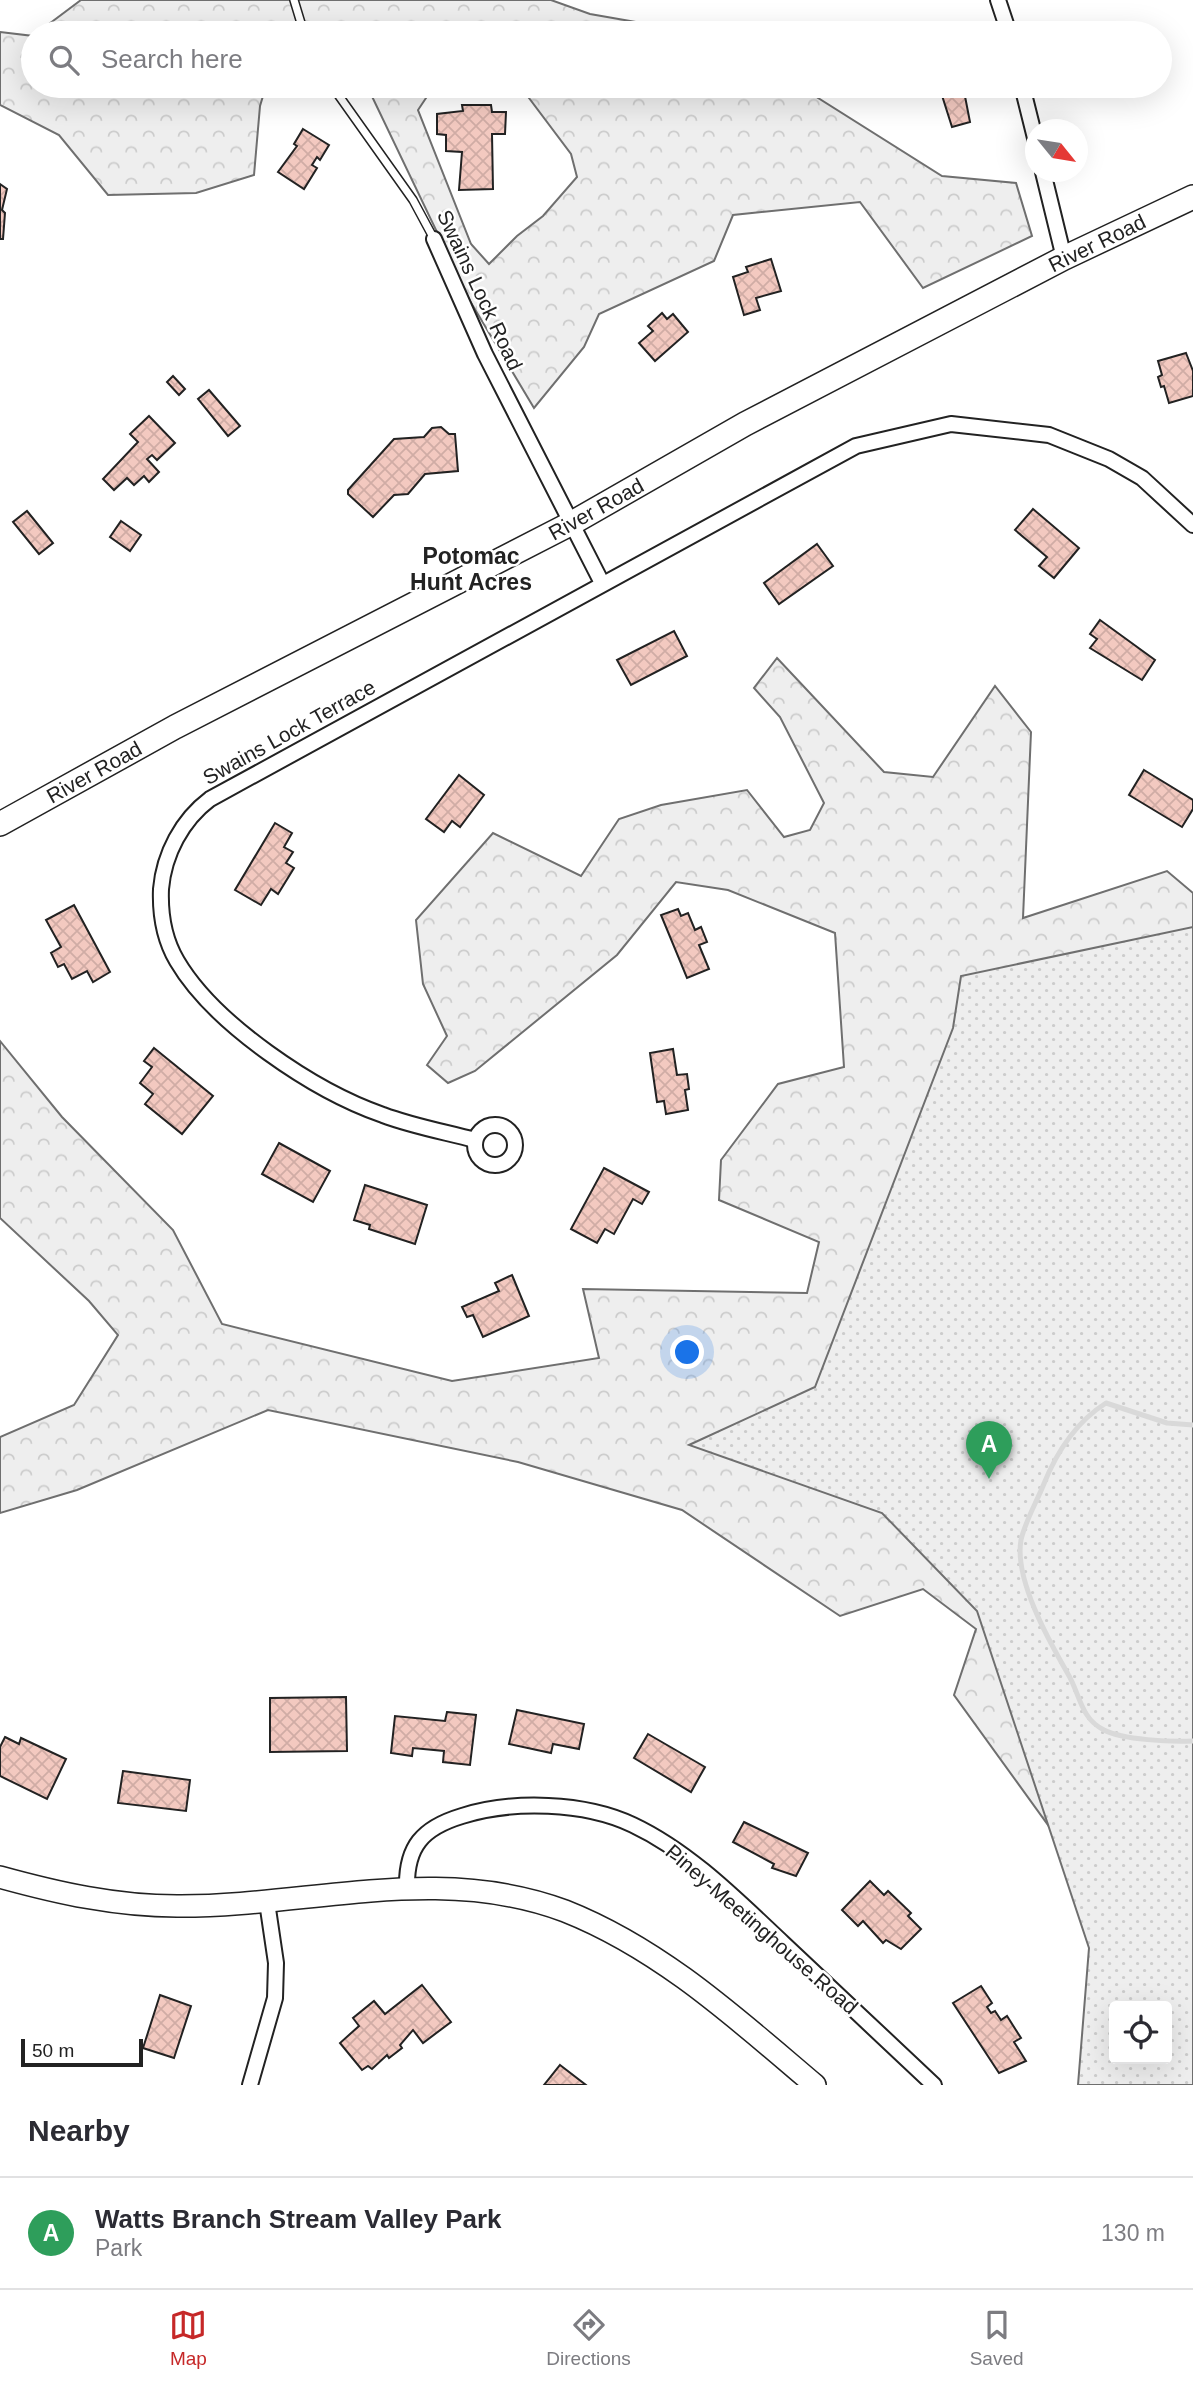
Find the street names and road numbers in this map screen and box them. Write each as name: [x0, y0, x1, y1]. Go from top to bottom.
street label: Swains Lock Road: [433, 206, 527, 374]
street label: River Road: [1045, 210, 1149, 276]
street label: River Road: [544, 473, 648, 545]
street label: Swains Lock Terrace: [199, 675, 379, 789]
street label: River Road: [42, 736, 146, 808]
street label: Piney Meetinghouse Road: [661, 1840, 863, 2018]

